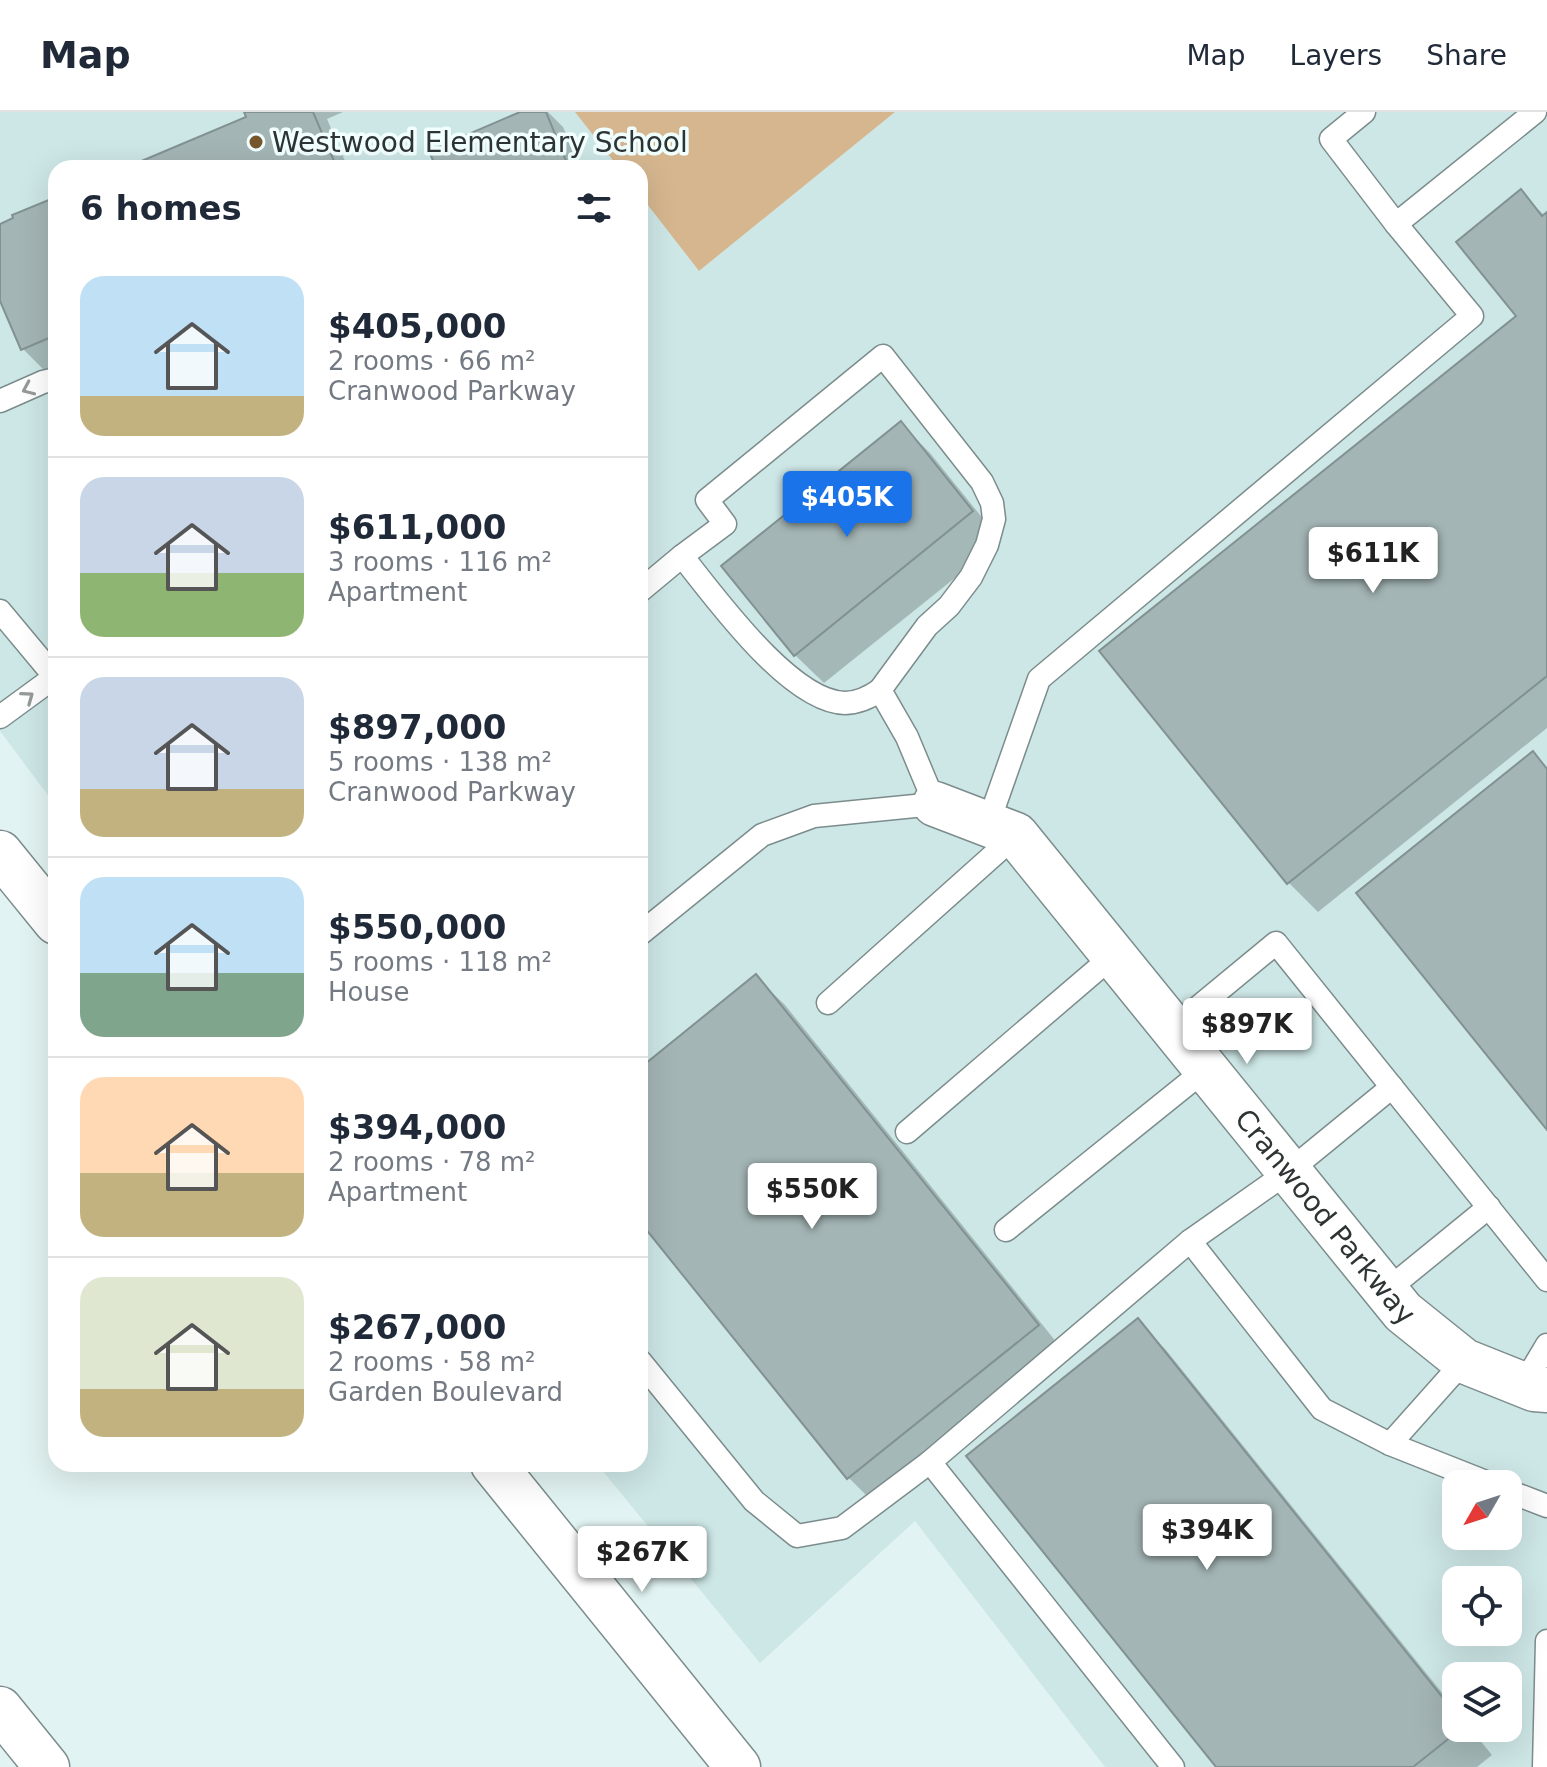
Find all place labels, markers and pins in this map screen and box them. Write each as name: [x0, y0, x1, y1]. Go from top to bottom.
place label: Westwood Elementary School: [272, 126, 688, 159]
marker: Westwood Elementary School: [247, 133, 265, 151]
pin: $405K: [791, 471, 903, 539]
pin: $611K: [1317, 527, 1429, 595]
pin: $897K: [1191, 998, 1303, 1066]
pin: $550K: [756, 1163, 868, 1231]
pin: $394K: [1151, 1504, 1263, 1572]
pin: $267K: [586, 1526, 698, 1594]

